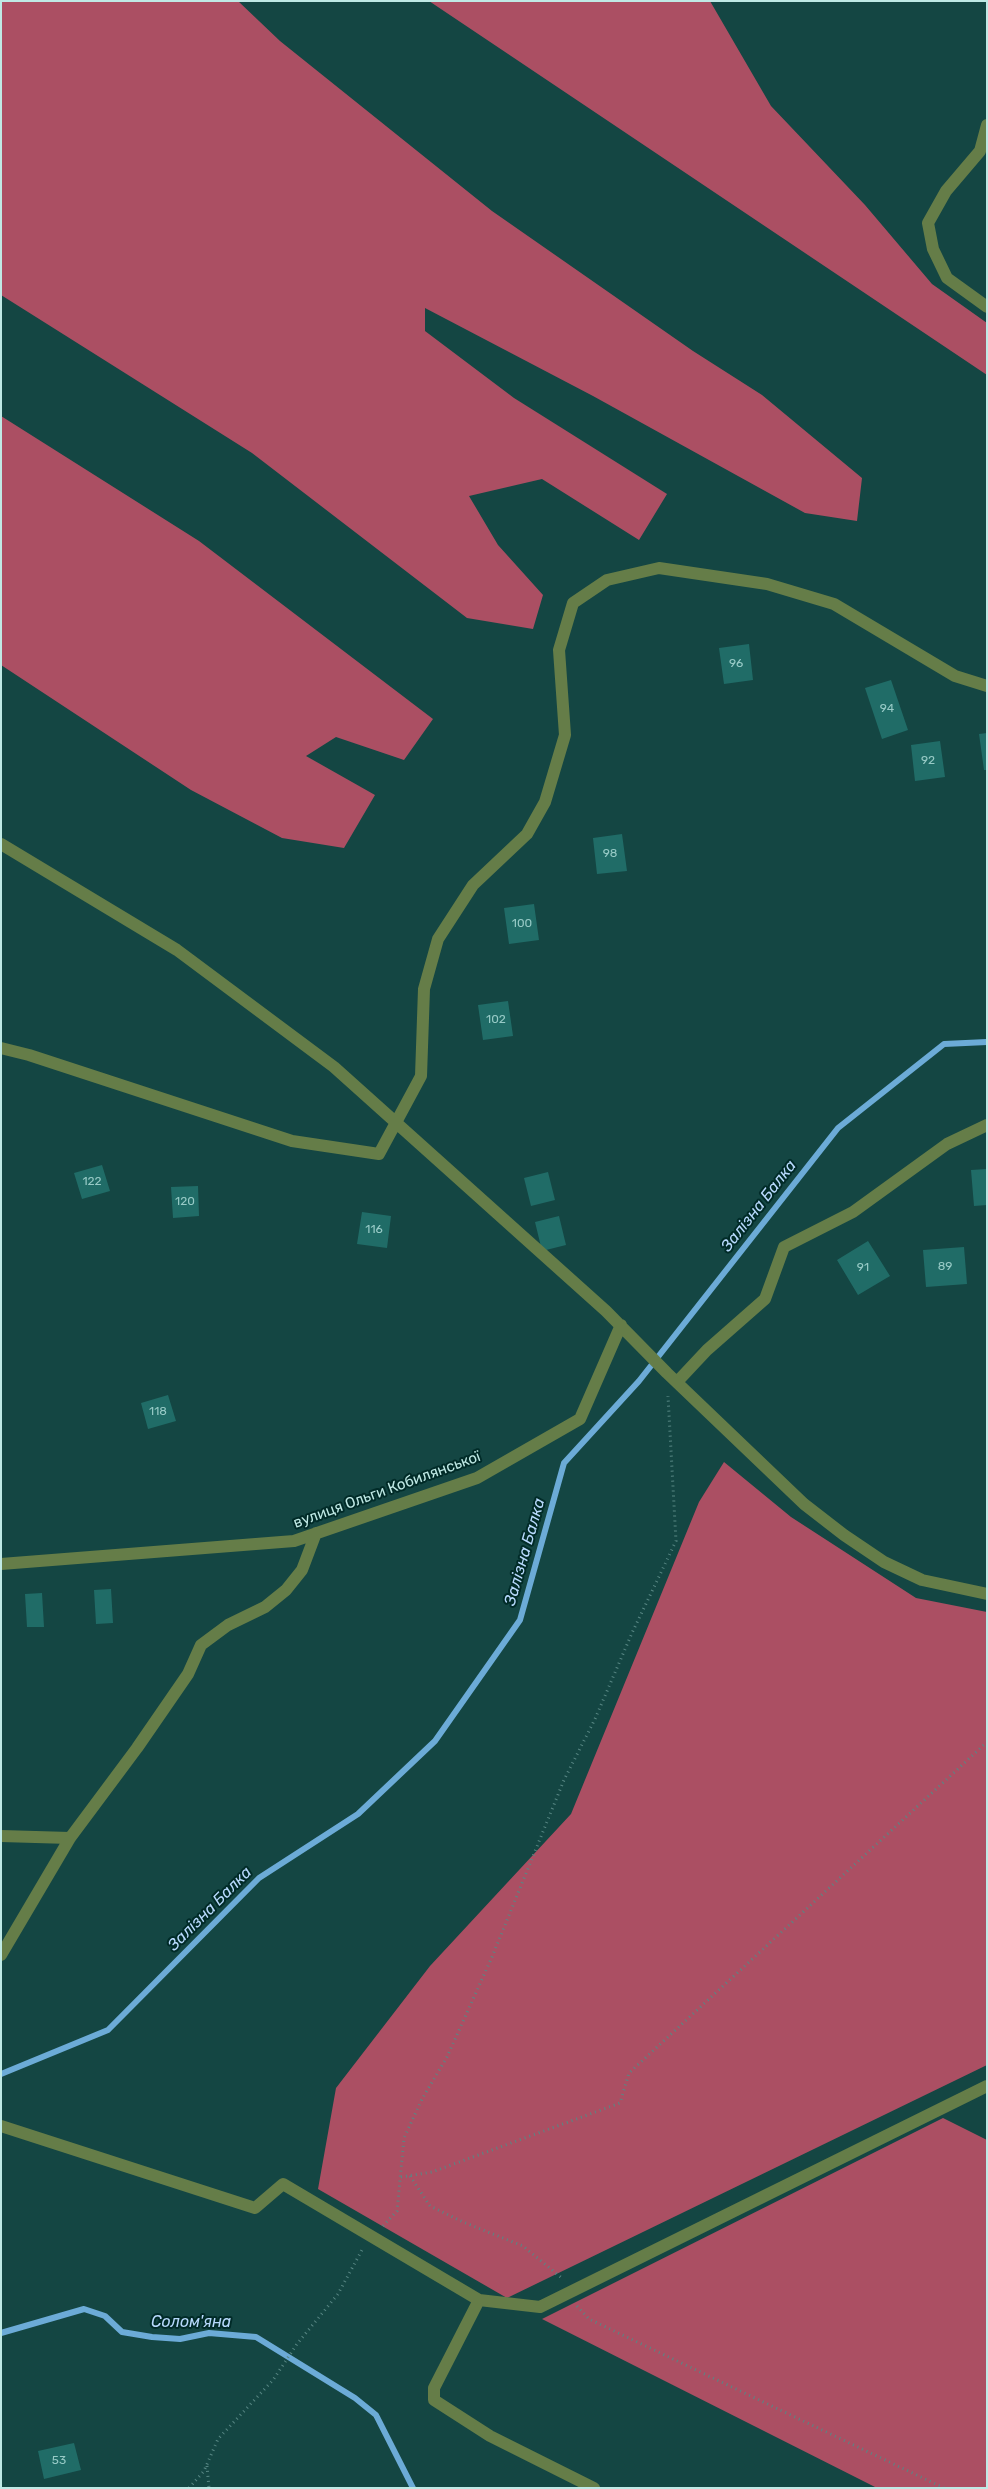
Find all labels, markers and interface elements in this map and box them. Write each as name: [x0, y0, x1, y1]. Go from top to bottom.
house number: 96: [729, 657, 743, 671]
house number: 94: [880, 702, 894, 716]
house number: 92: [921, 754, 935, 768]
house number: 98: [603, 847, 617, 861]
house number: 100: [512, 917, 532, 931]
house number: 102: [486, 1013, 506, 1027]
water label: Залізна Балка: [717, 1156, 801, 1256]
house number: 122: [82, 1175, 102, 1189]
house number: 120: [175, 1195, 195, 1209]
house number: 116: [365, 1223, 383, 1237]
house number: 89: [938, 1260, 952, 1274]
house number: 91: [857, 1261, 869, 1275]
house number: 118: [149, 1405, 167, 1419]
street label: вулиця Ольги Кобилянської: [291, 1448, 483, 1532]
water label: Залізна Балка: [501, 1496, 549, 1608]
water label: Залізна Балка: [164, 1863, 256, 1955]
water label: Солом'яна: [151, 2312, 231, 2332]
house number: 53: [52, 2454, 66, 2468]

